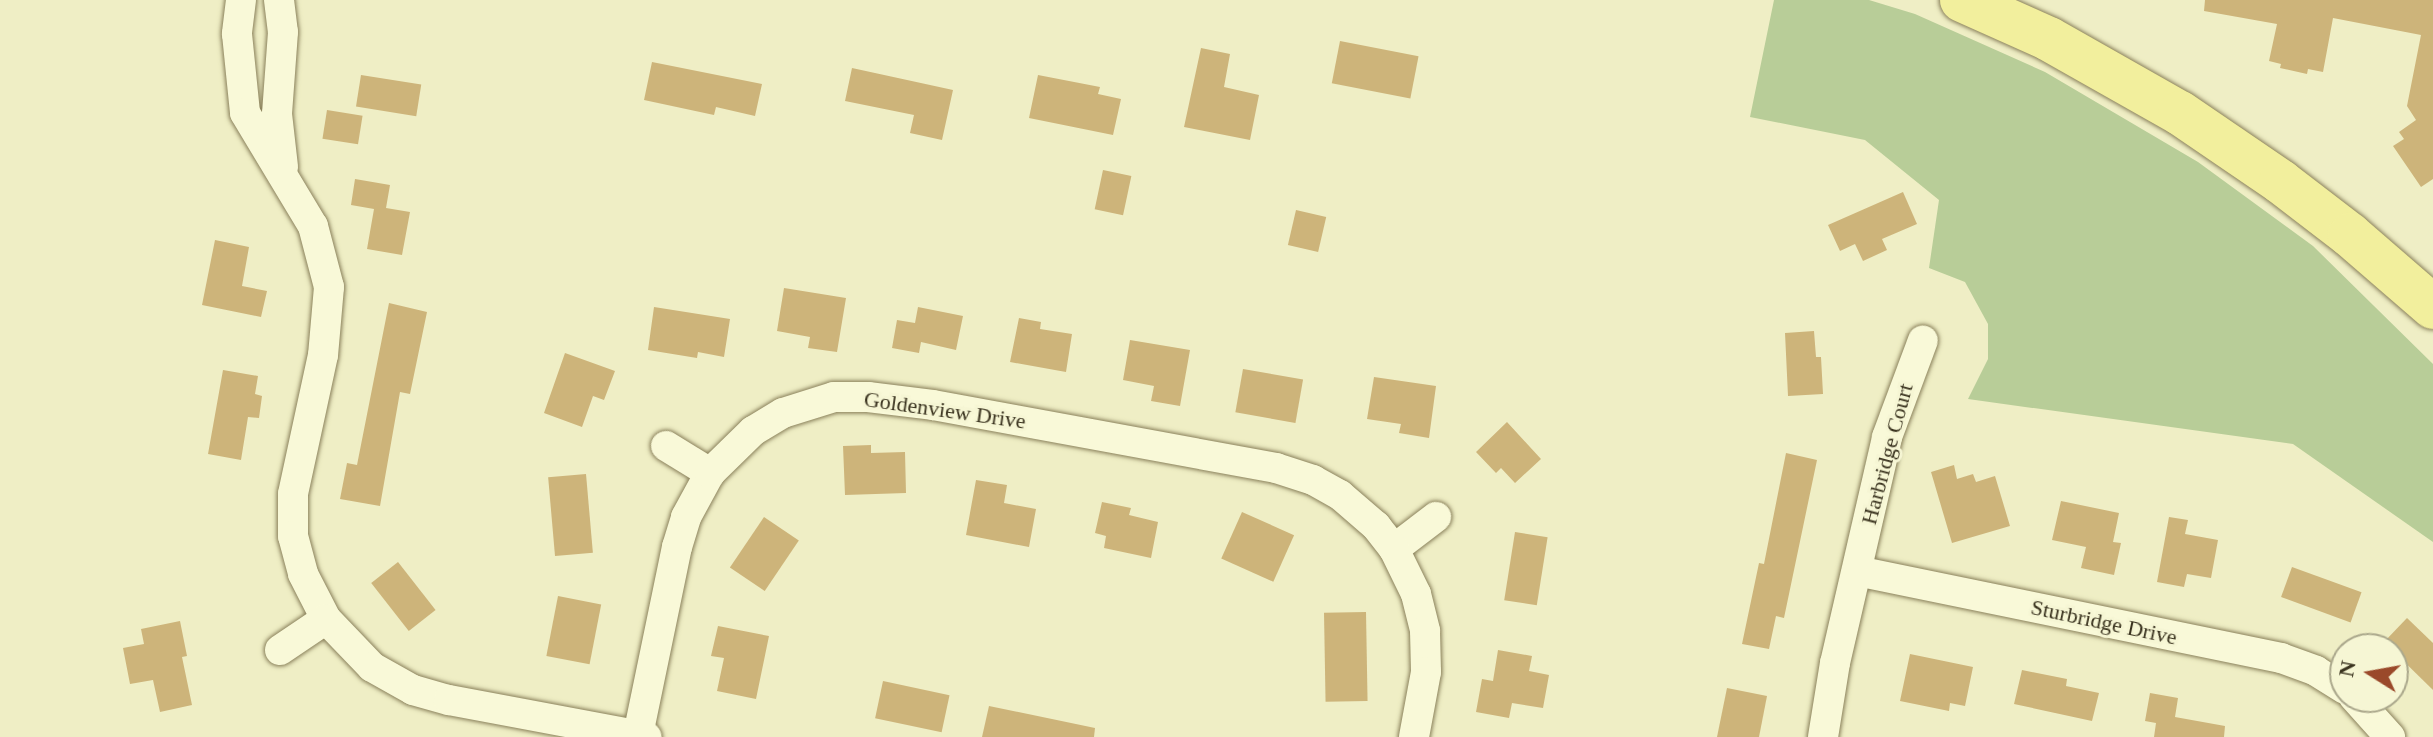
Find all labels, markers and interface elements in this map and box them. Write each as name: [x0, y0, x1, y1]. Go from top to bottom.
street label: Harbridge Court: [1856, 381, 1918, 527]
street label: Goldenview Drive: [862, 386, 1028, 434]
street label: Sturbridge Drive: [2029, 594, 2179, 650]
north arrow: [2329, 633, 2409, 713]
text: N: [2333, 659, 2361, 679]

